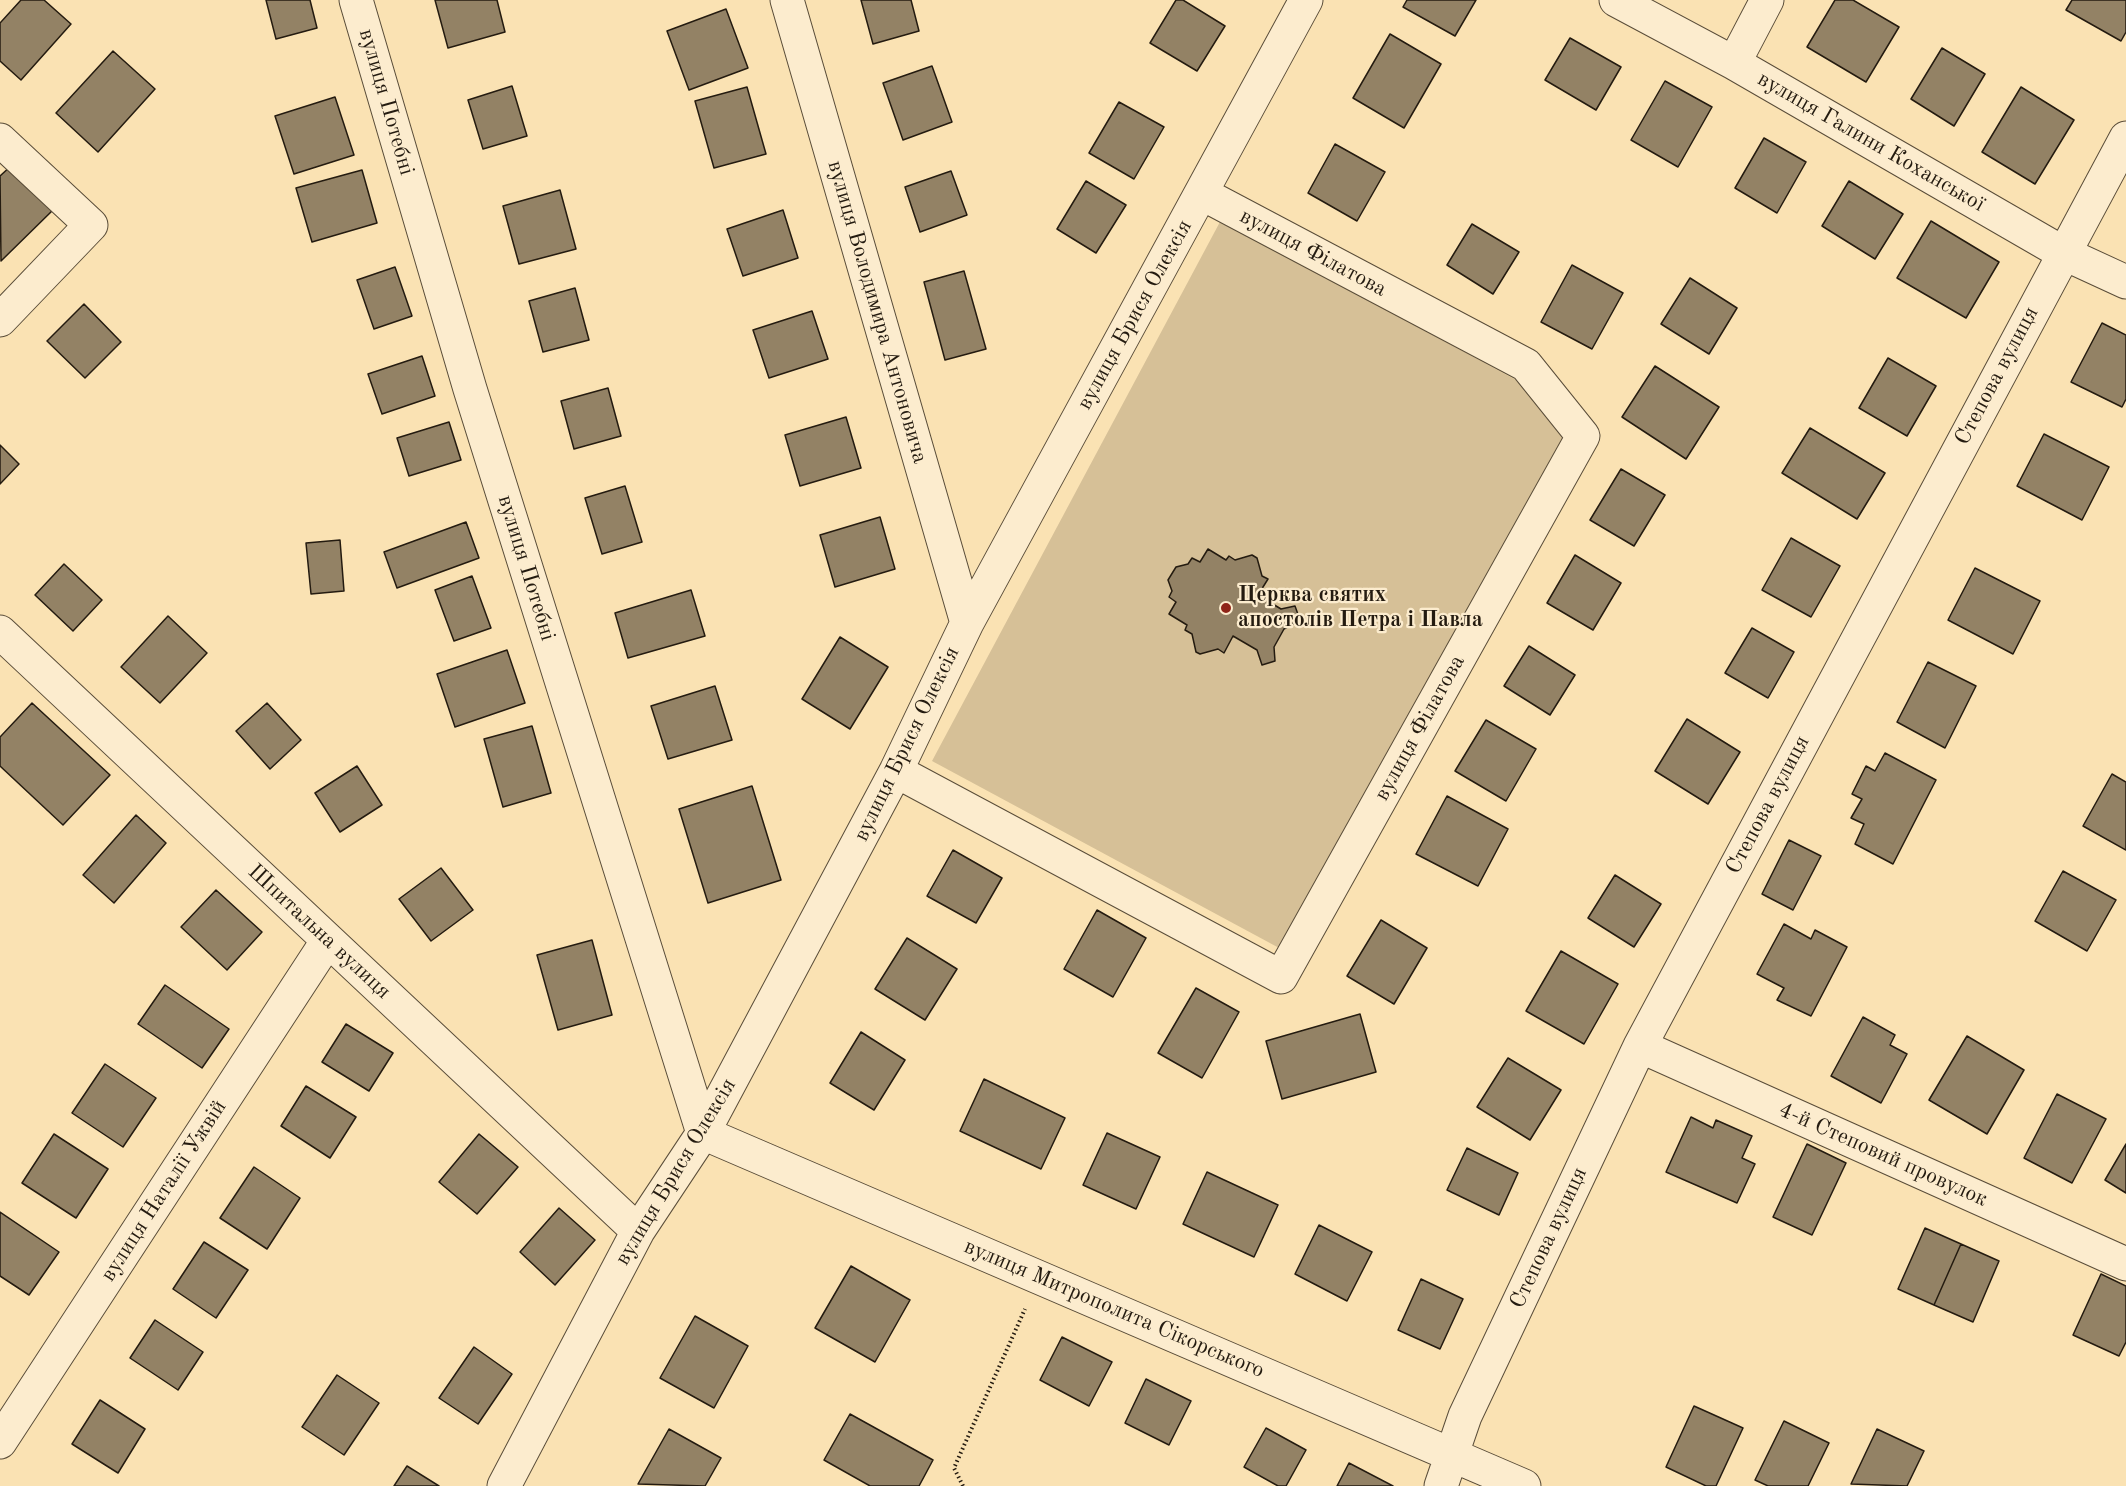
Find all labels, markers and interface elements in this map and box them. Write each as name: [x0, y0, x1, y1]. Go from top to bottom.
street label: вулиця Потебні: [352, 26, 420, 178]
street label: вулиця Галини Коханської: [1753, 66, 1989, 218]
street label: вулиця Володимира Антоновича: [821, 157, 933, 467]
street label: вулиця Філатова: [1235, 203, 1391, 303]
street label: вулиця Брися Олексія: [1072, 215, 1198, 415]
street label: Степова вулиця: [1949, 302, 2045, 450]
street label: вулиця Потебні: [491, 492, 561, 644]
place label: Церква святих апостолів Петра і Павла: [1238, 582, 1483, 634]
marker: Церква святих апостолів Петра і Павла: [1219, 601, 1233, 615]
street label: вулиця Брися Олексія: [848, 642, 966, 846]
street label: вулиця Філатова: [1369, 650, 1471, 806]
street label: Степова вулиця: [1720, 731, 1816, 879]
street label: Шпитальна вулиця: [242, 859, 396, 1005]
street label: вулиця Брися Олексія: [610, 1074, 742, 1270]
street label: вулиця Наталії Ужвій: [95, 1095, 233, 1287]
street label: 4-й Степовий провулок: [1774, 1097, 1992, 1213]
street label: Степова вулиця: [1505, 1163, 1593, 1313]
street label: вулиця Митрополита Сікорського: [960, 1234, 1268, 1384]

